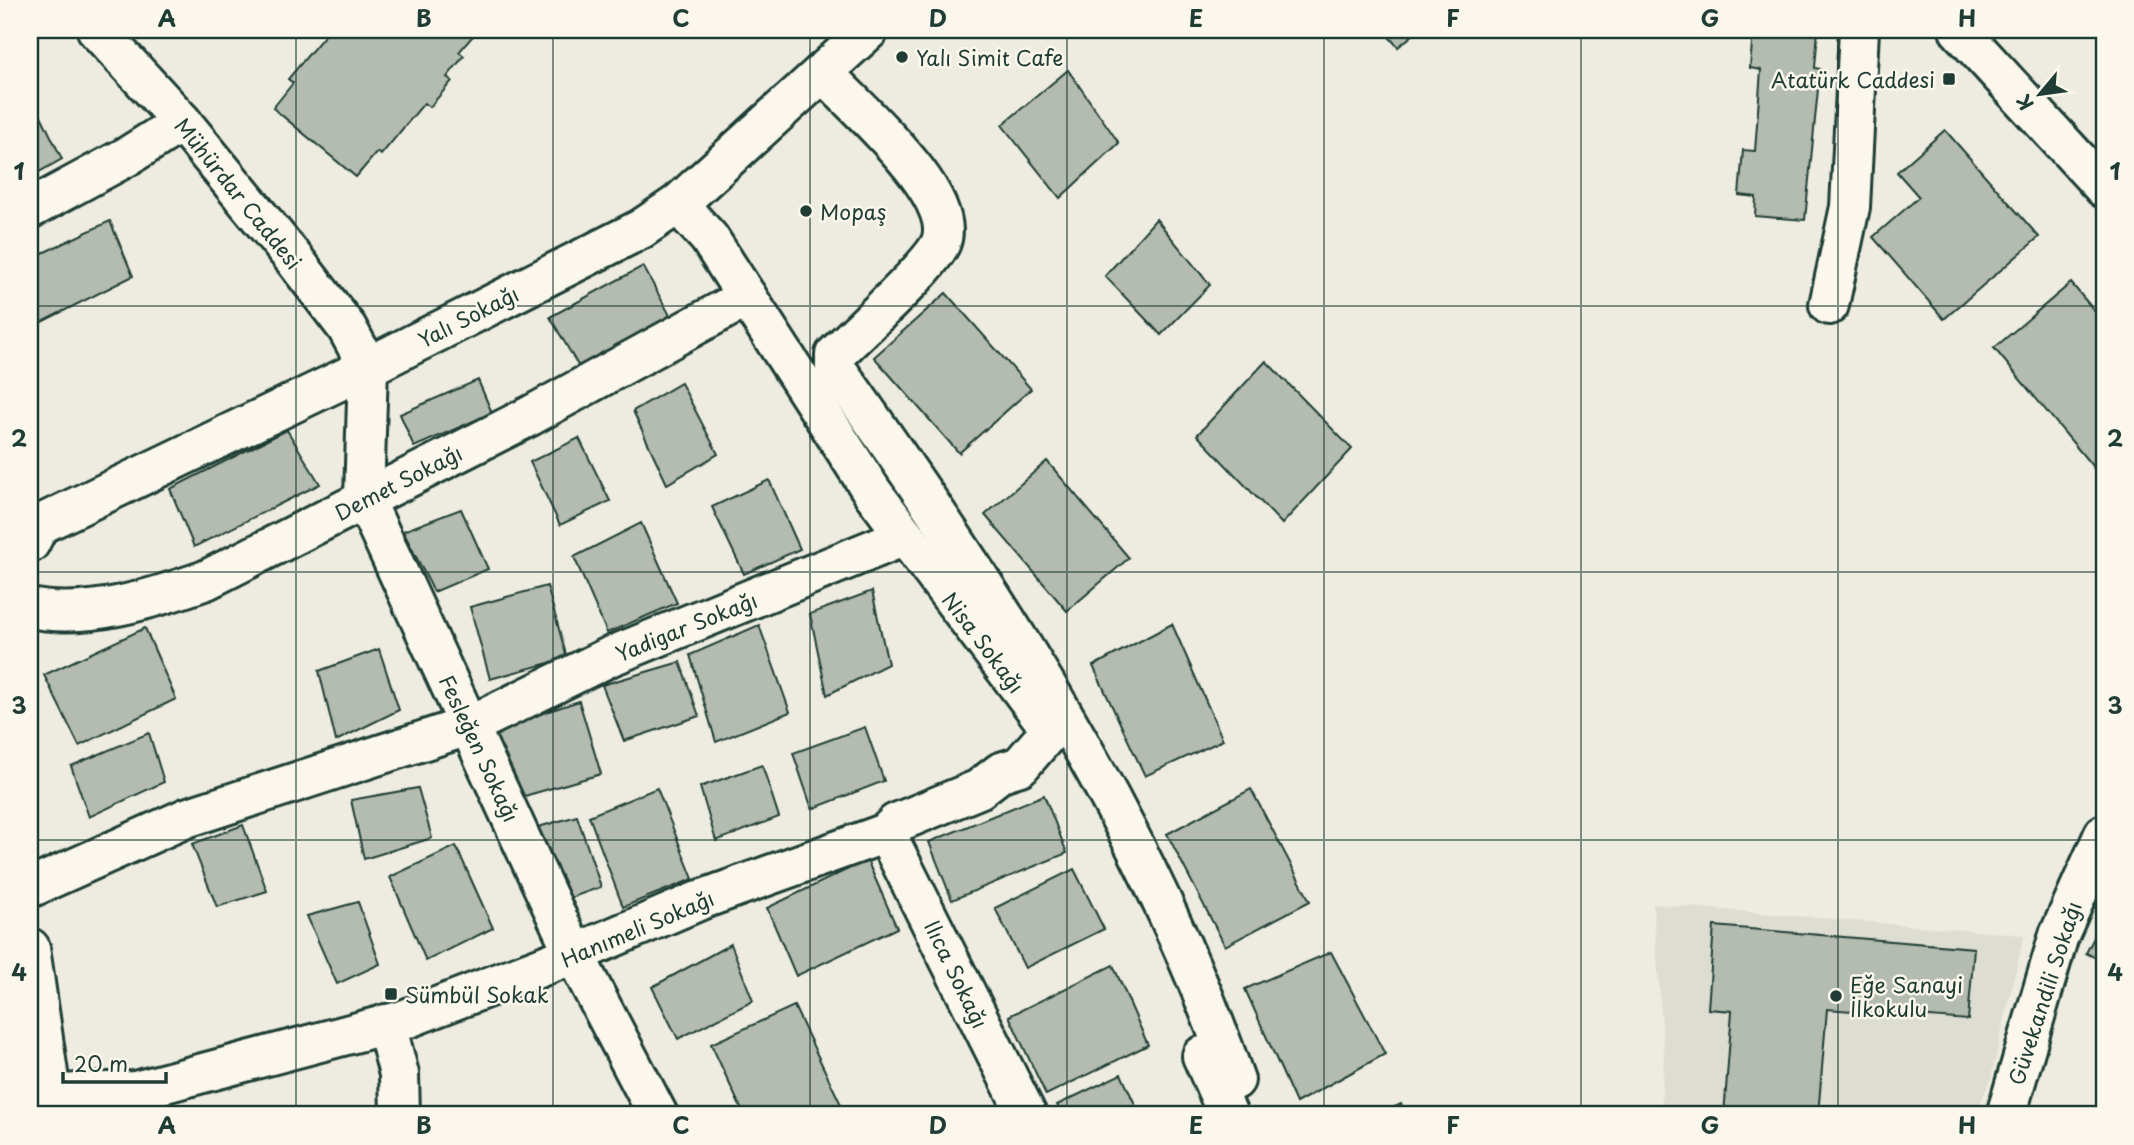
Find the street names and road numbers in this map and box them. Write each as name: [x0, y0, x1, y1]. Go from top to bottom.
street label: Mühürdar Caddesi: [168, 110, 310, 276]
street label: Yalı Sokağı: [412, 277, 524, 355]
street label: Demet Sokağı: [329, 436, 467, 528]
street label: Yadigar Sokağı: [610, 583, 762, 669]
street label: Nisa Sokağı: [935, 585, 1033, 699]
street label: Fesleğen Sokağı: [432, 669, 528, 827]
street label: Hanımeli Sokağı: [555, 881, 719, 975]
street label: Güvekandili Sokağı: [1999, 897, 2089, 1089]
street label: Ilıca Sokağı: [917, 915, 997, 1033]

